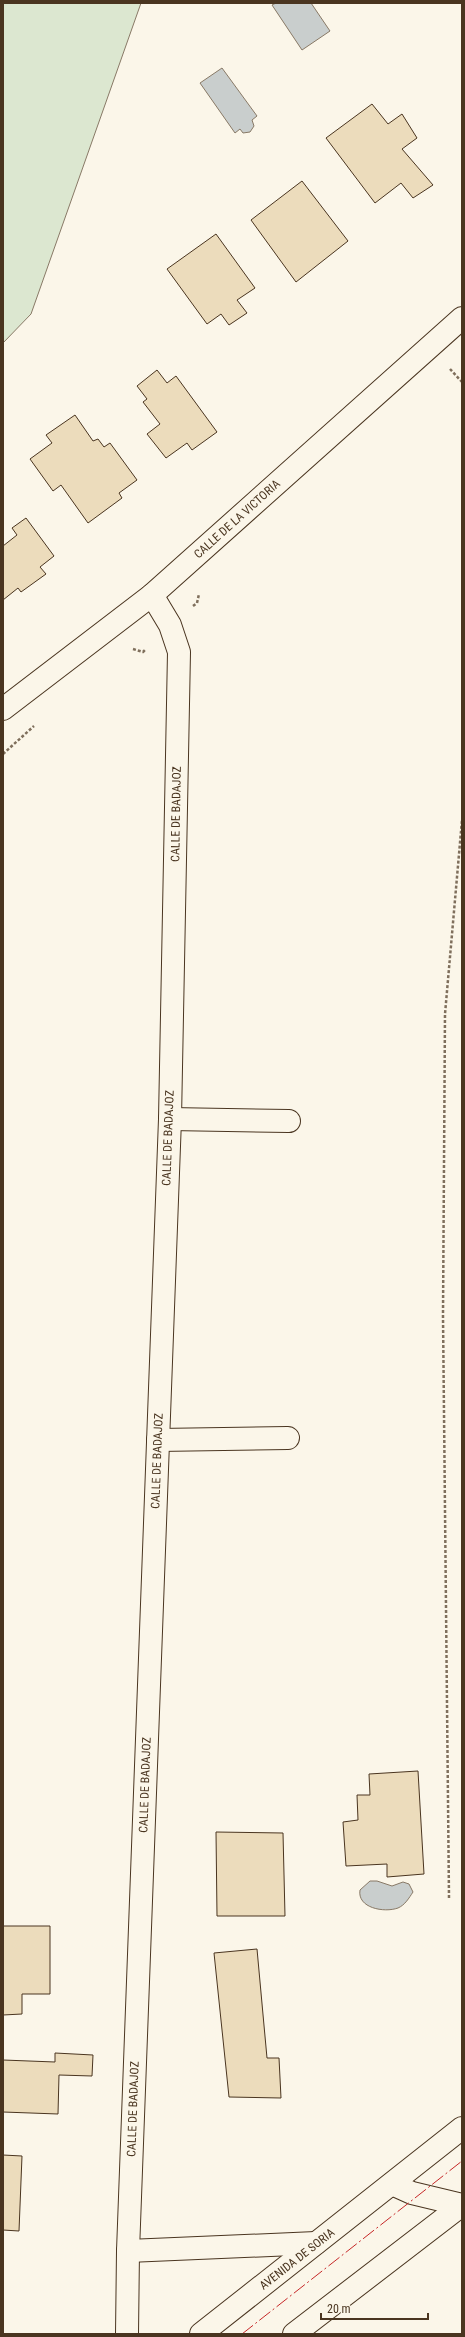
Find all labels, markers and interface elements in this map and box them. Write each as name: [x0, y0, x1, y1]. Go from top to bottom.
street label: CALLE DE LA VICTORIA: [191, 477, 283, 561]
street label: CALLE DE BADAJOZ: [168, 766, 184, 862]
street label: CALLE DE BADAJOZ: [159, 1090, 177, 1186]
street label: CALLE DE BADAJOZ: [148, 1413, 166, 1509]
street label: CALLE DE BADAJOZ: [136, 1737, 154, 1833]
street label: CALLE DE BADAJOZ: [124, 2061, 142, 2157]
street label: AVENIDA DE SORIA: [257, 2225, 337, 2293]
scale bar: [321, 2295, 428, 2321]
text: 20 m: [327, 2302, 351, 2316]

